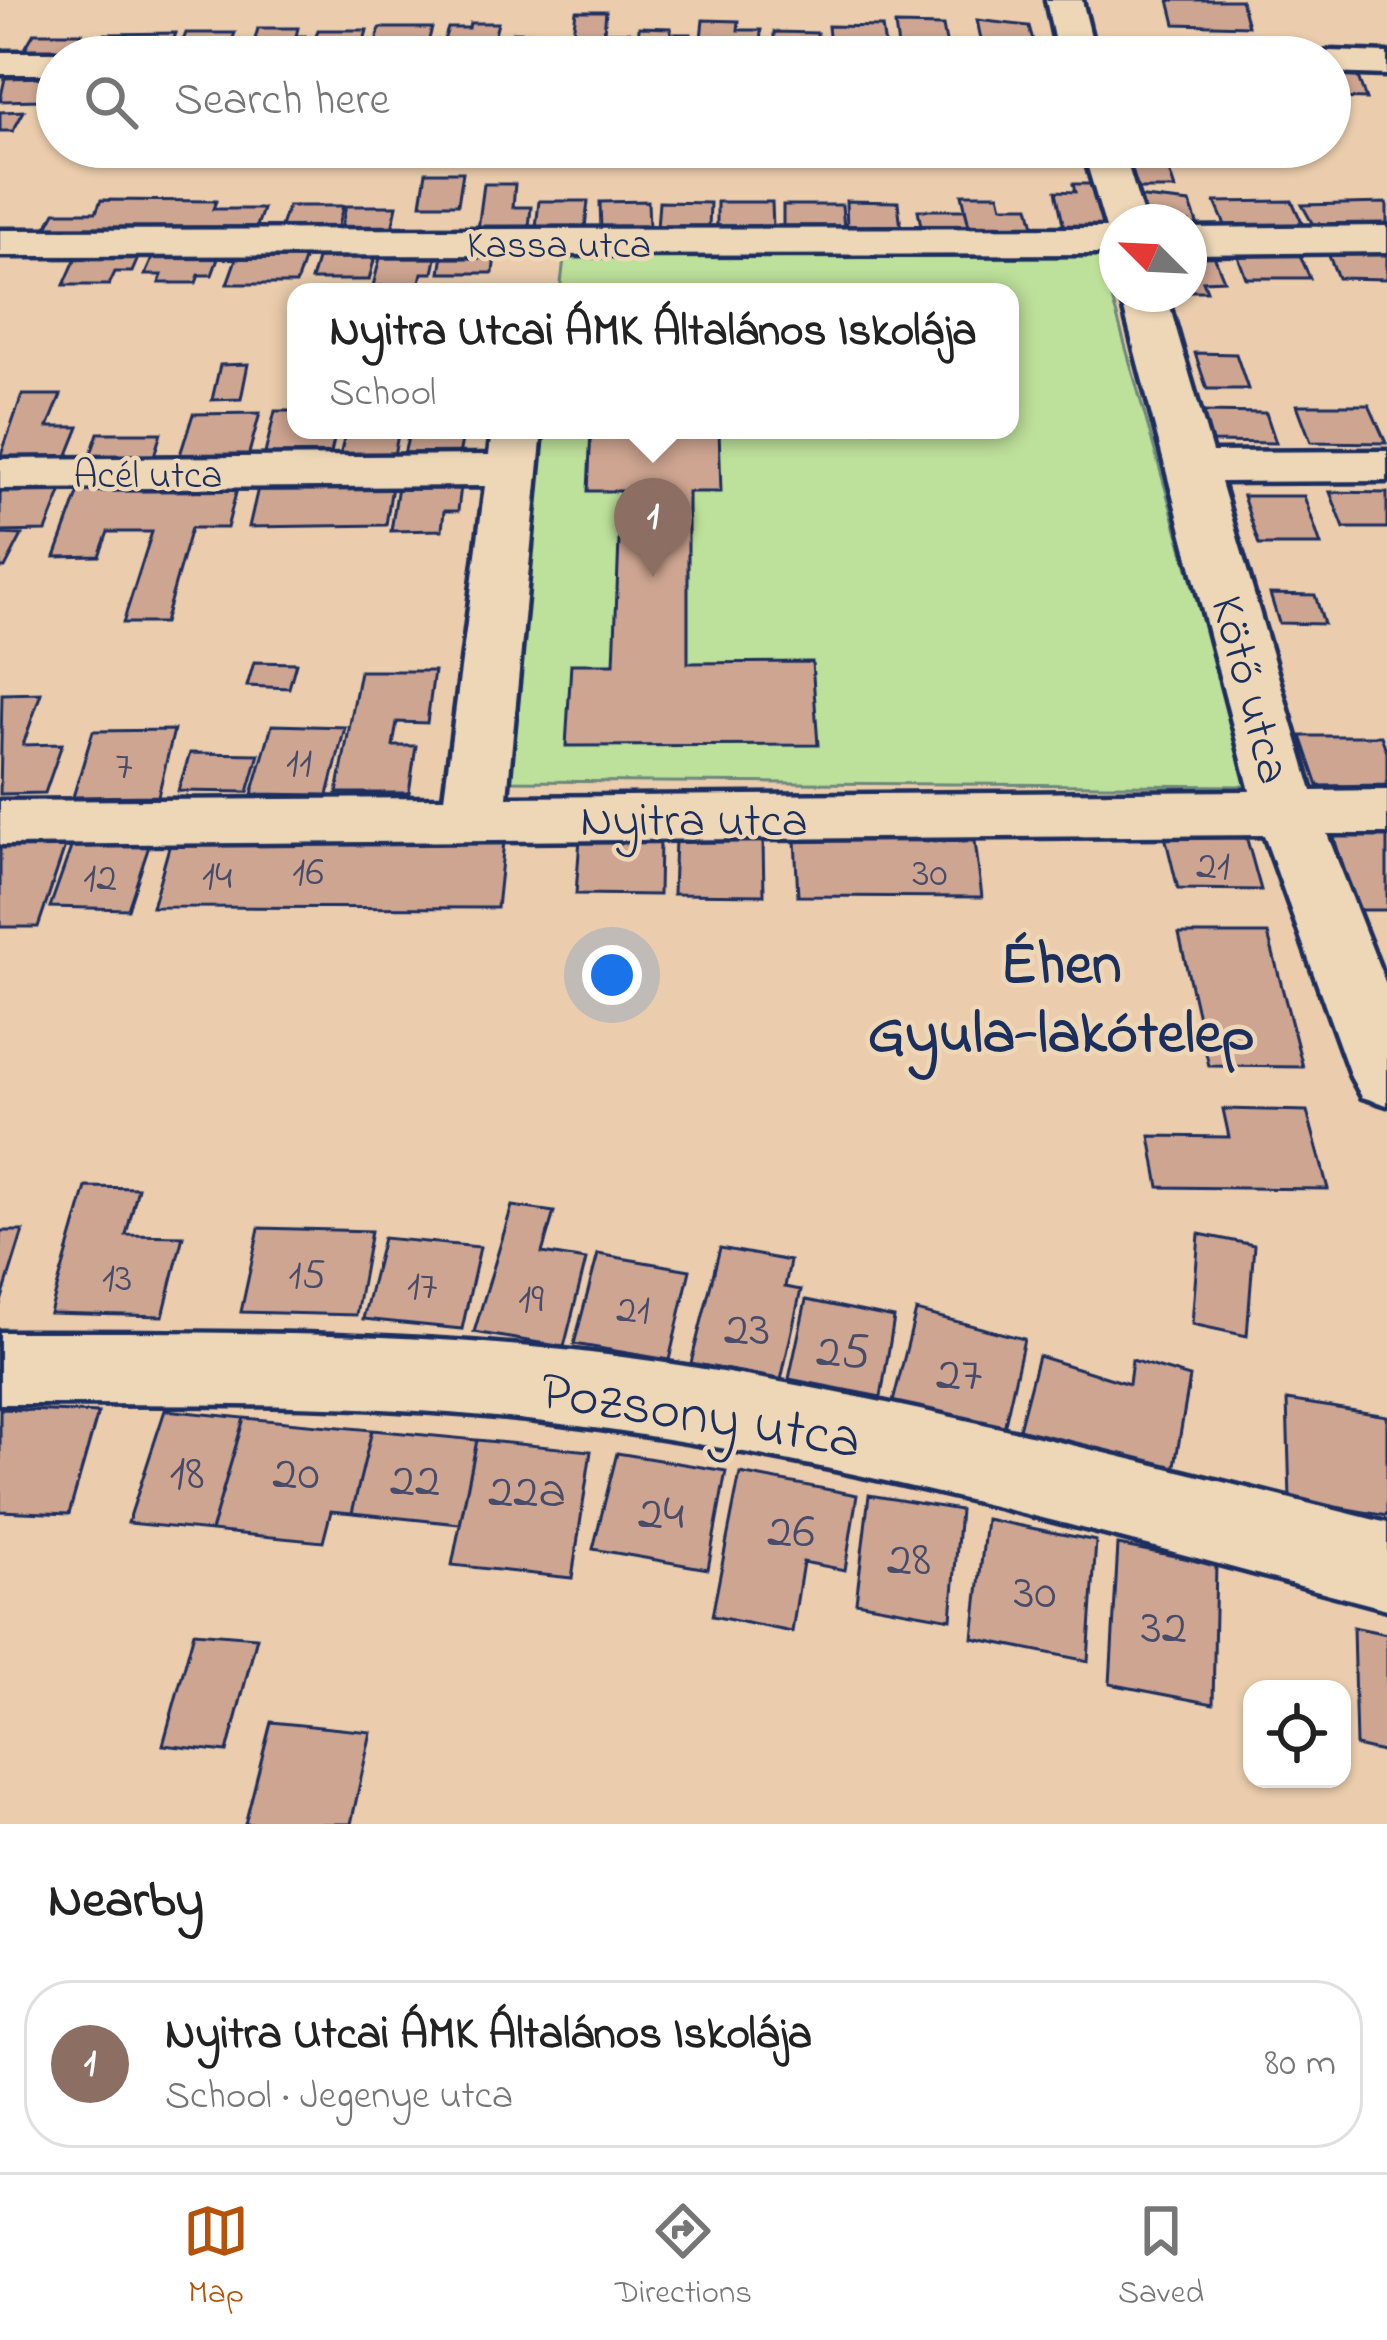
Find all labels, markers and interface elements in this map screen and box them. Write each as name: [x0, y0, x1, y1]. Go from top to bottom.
search box: [36, 36, 1351, 168]
icon: search: [78, 69, 144, 135]
text: Search here: [174, 69, 390, 135]
north arrow: [1099, 204, 1207, 312]
street label: Kassa utca: [467, 219, 651, 276]
popup: [287, 283, 1019, 439]
text: Nyitra Utcai ÁMK Általános Iskolája: [329, 300, 977, 366]
text: School: [329, 366, 436, 423]
street label: Acél utca: [74, 449, 222, 506]
pin: 1: [614, 478, 692, 577]
street label: Kötő utca: [1190, 588, 1307, 792]
house number: 11: [286, 734, 312, 795]
house number: 7: [115, 737, 133, 798]
street label: Nyitra utca: [580, 788, 808, 858]
house number: 21: [1196, 837, 1230, 898]
house number: 16: [292, 843, 324, 904]
house number: 30: [912, 844, 948, 905]
house number: 14: [202, 847, 232, 908]
house number: 12: [83, 849, 117, 910]
district label: Éhen Gyula-lakótelep: [868, 924, 1254, 1080]
your location: [582, 945, 642, 1005]
house number: 15: [288, 1246, 326, 1307]
house number: 13: [102, 1249, 132, 1310]
house number: 17: [407, 1257, 437, 1318]
house number: 19: [518, 1270, 544, 1331]
house number: 21: [616, 1281, 650, 1342]
house number: 23: [724, 1294, 770, 1369]
house number: 25: [816, 1316, 870, 1391]
house number: 27: [936, 1339, 982, 1414]
street label: Pozsony utca: [534, 1352, 866, 1485]
house number: 18: [169, 1438, 205, 1513]
house number: 20: [272, 1438, 320, 1513]
house number: 22: [390, 1445, 440, 1520]
house number: 22a: [488, 1456, 566, 1531]
house number: 24: [638, 1478, 684, 1553]
house number: 26: [767, 1496, 815, 1571]
house number: 28: [887, 1524, 931, 1599]
house number: 30: [1013, 1557, 1057, 1632]
house number: 32: [1141, 1592, 1187, 1667]
map controls: [1243, 1680, 1351, 1788]
button: locate: [1243, 1680, 1351, 1788]
text: Nearby: [48, 1865, 204, 1940]
text: Nyitra Utcai ÁMK Általános Iskolája: [165, 2003, 812, 2069]
text: 1: [84, 2036, 96, 2093]
text: 80 m: [1265, 2036, 1336, 2093]
text: School · Jegenye utca: [165, 2069, 513, 2126]
tab: Map: [183, 2198, 249, 2318]
tab: Directions: [615, 2198, 752, 2318]
tab: Saved: [1118, 2198, 1204, 2318]

